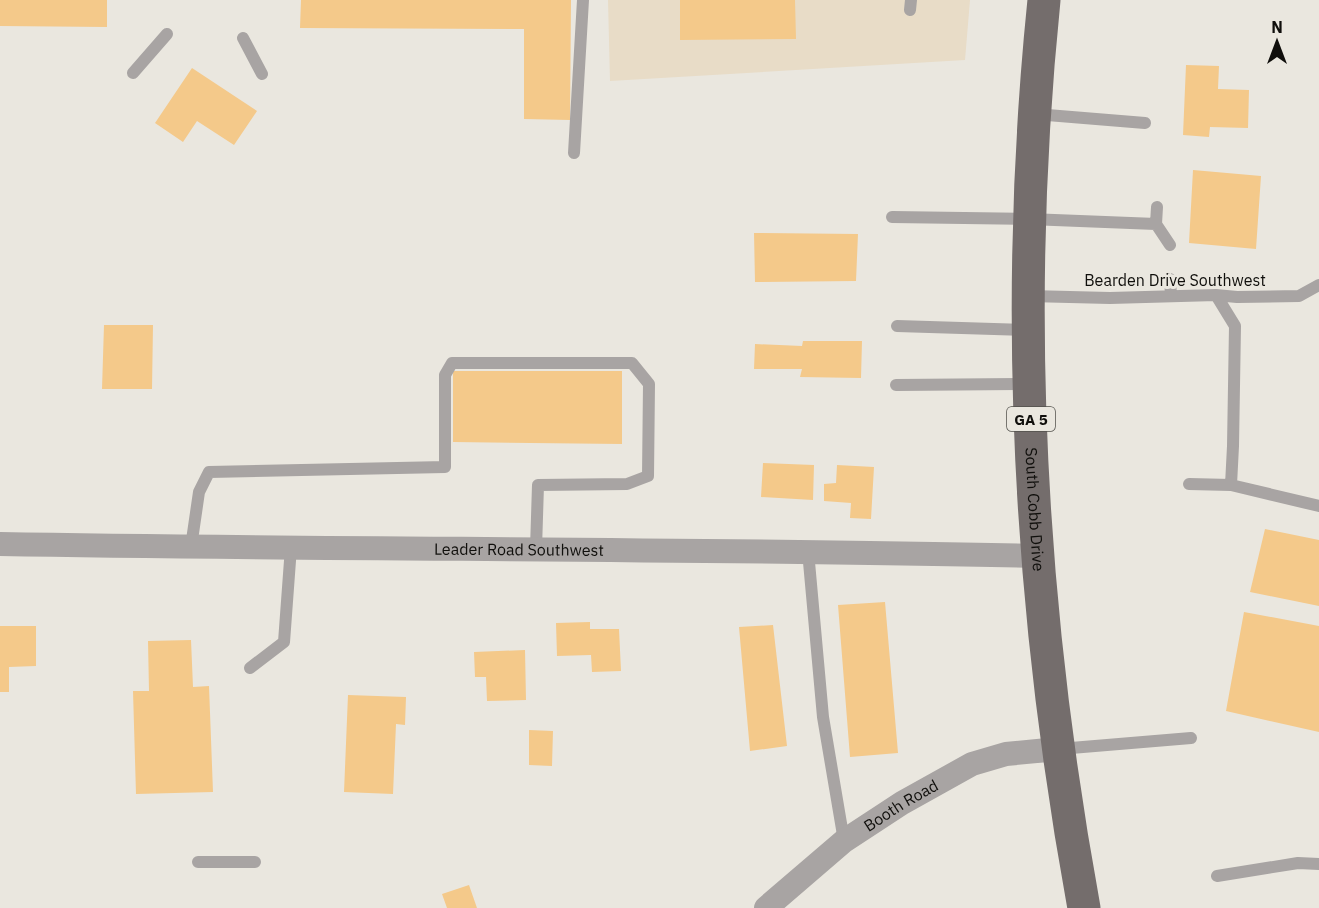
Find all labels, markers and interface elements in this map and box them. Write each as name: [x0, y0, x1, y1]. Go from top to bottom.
north arrow: [1247, 12, 1307, 72]
text: N: [1271, 17, 1283, 37]
street label: Bearden Drive Southwest: [1084, 270, 1266, 290]
road number: GA 5: [1007, 407, 1055, 431]
street label: South Cobb Drive: [1021, 447, 1049, 572]
street label: Leader Road Southwest: [434, 539, 604, 560]
street label: Booth Road: [860, 775, 942, 835]

